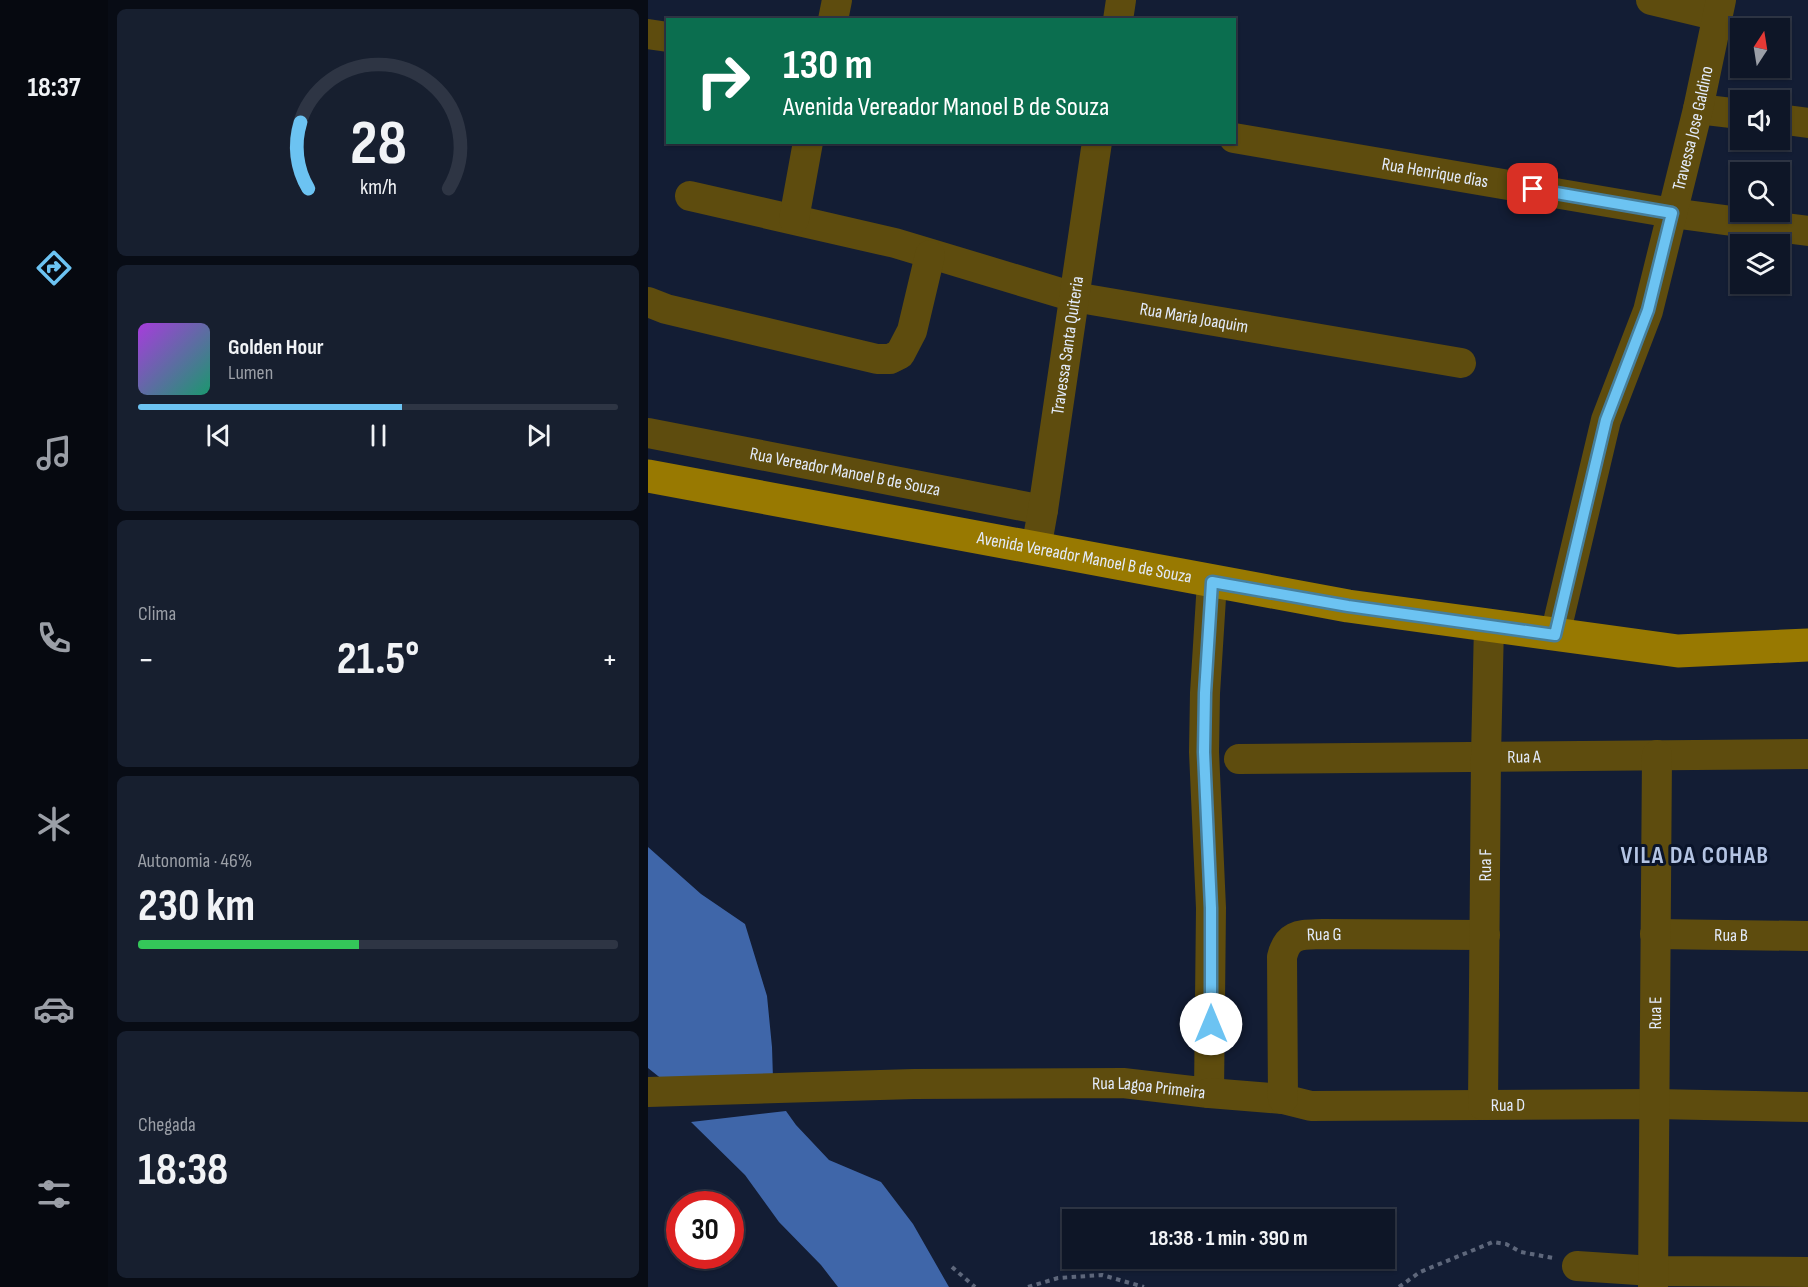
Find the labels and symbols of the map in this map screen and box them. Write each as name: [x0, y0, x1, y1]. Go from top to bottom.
north arrow: [1730, 18, 1790, 78]
street label: Travessa Jose Galdino: [1668, 64, 1717, 193]
street label: Rua Henrique dias: [1380, 153, 1490, 192]
pin: [1507, 163, 1558, 214]
street label: Travessa Santa Quiteria: [1047, 275, 1088, 416]
street label: Rua Maria Joaquim: [1138, 298, 1250, 337]
street label: Rua Vereador Manoel B de Souza: [748, 443, 942, 500]
street label: Avenida Vereador Manoel B de Souza: [975, 527, 1194, 587]
street label: Rua A: [1507, 746, 1541, 767]
district label: VILA DA COHAB: [1621, 841, 1769, 870]
street label: Rua F: [1474, 849, 1496, 881]
street label: Rua G: [1306, 923, 1342, 945]
street label: Rua B: [1714, 924, 1748, 946]
position arrow: [1179, 992, 1243, 1056]
street label: Rua E: [1644, 996, 1666, 1030]
street label: Rua Lagoa Primeira: [1092, 1072, 1207, 1103]
street label: Rua D: [1491, 1094, 1525, 1115]
speed limit sign: 30: [666, 1191, 744, 1269]

